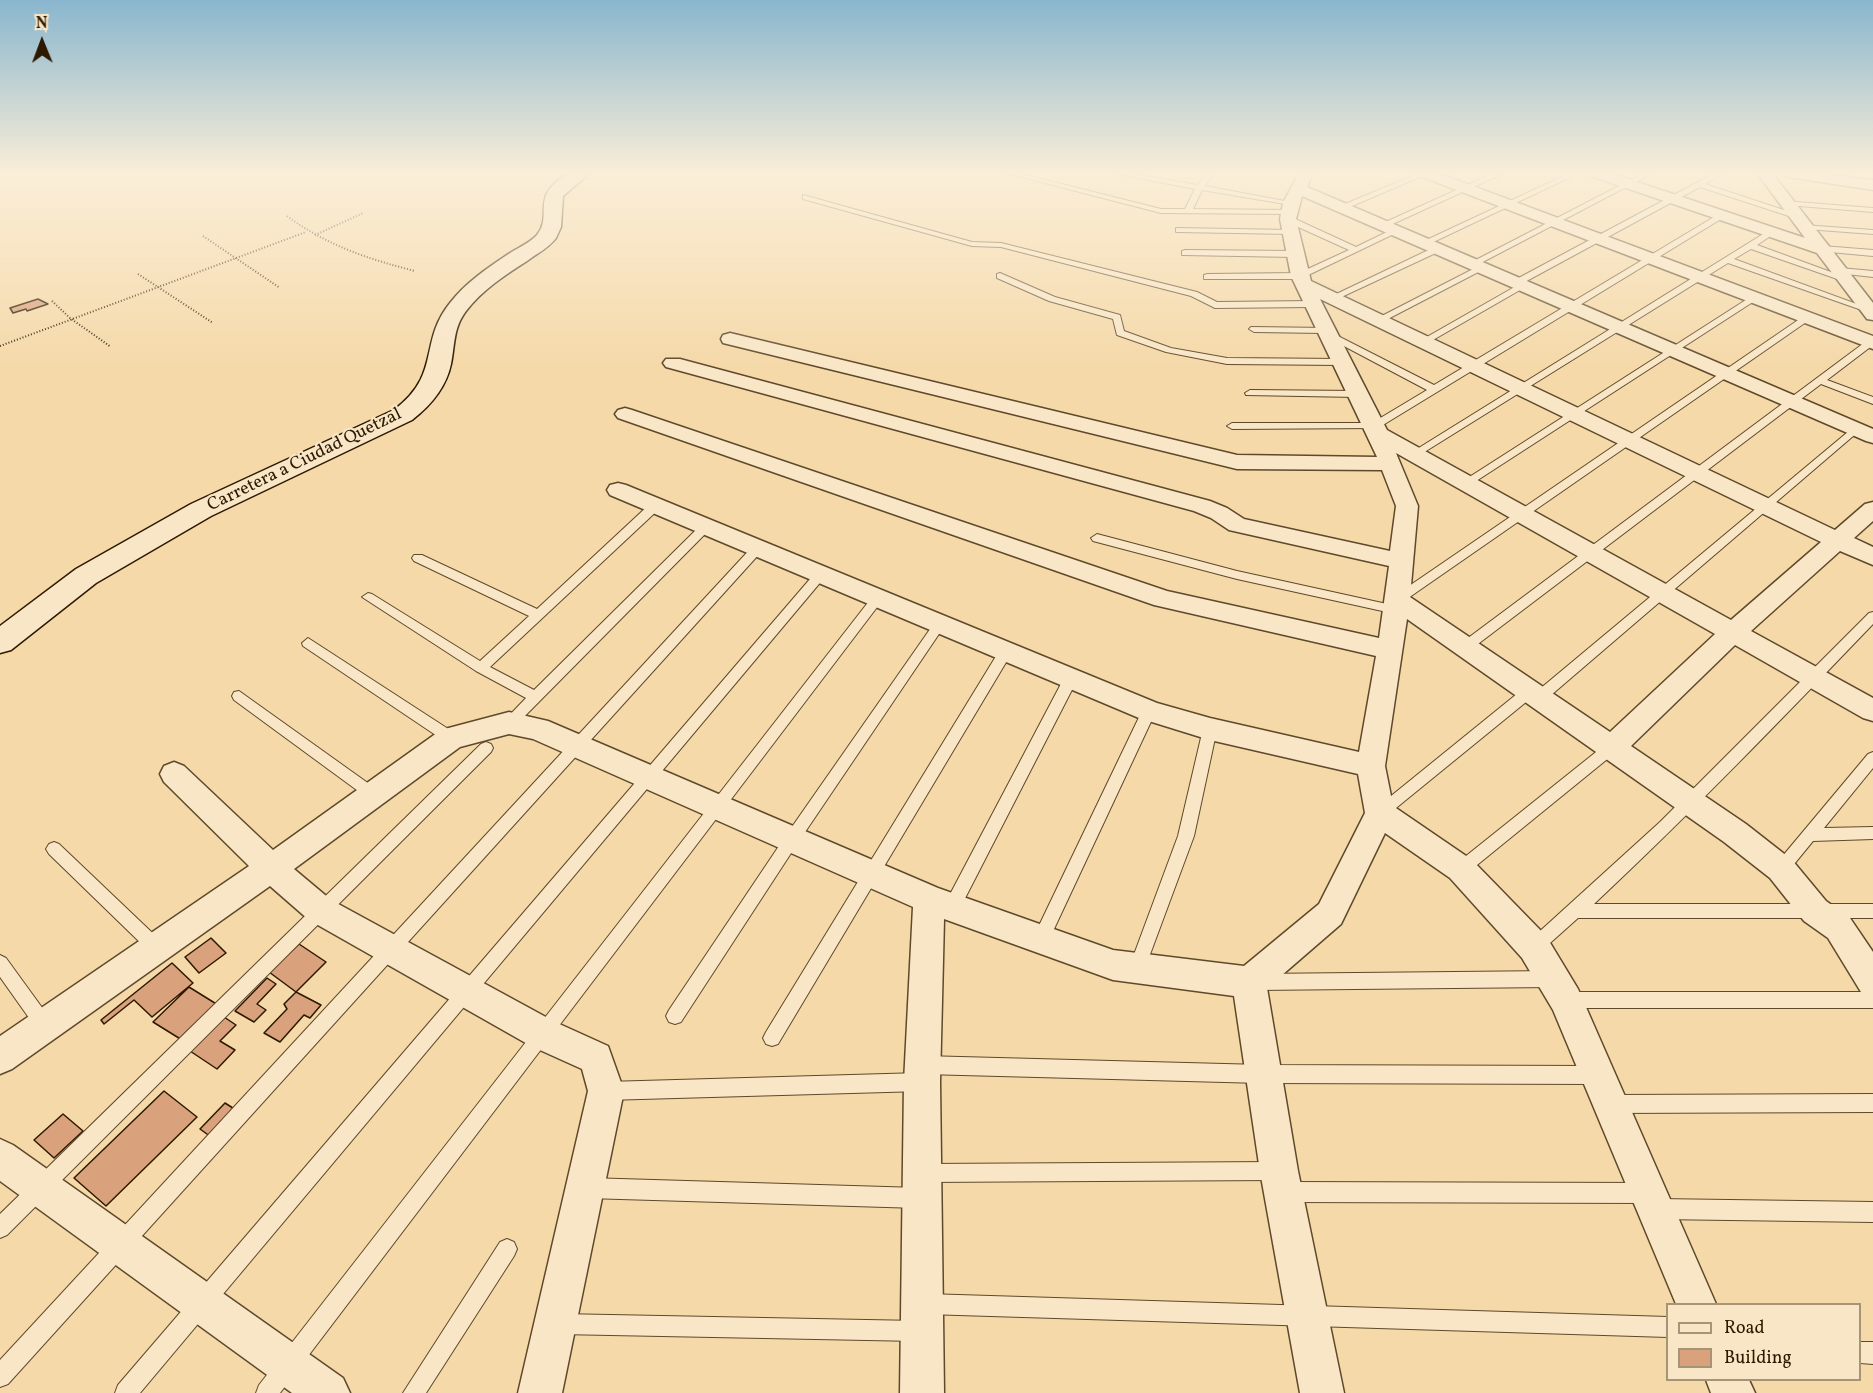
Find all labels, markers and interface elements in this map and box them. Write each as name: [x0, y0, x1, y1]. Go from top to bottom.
north arrow: [12, 12, 72, 72]
text: N: [36, 13, 48, 35]
street label: Carretera a Ciudad Quetzal: [204, 405, 406, 517]
legend: [1666, 1303, 1861, 1381]
text: Road: [1724, 1316, 1765, 1341]
text: Building: [1724, 1346, 1792, 1371]

